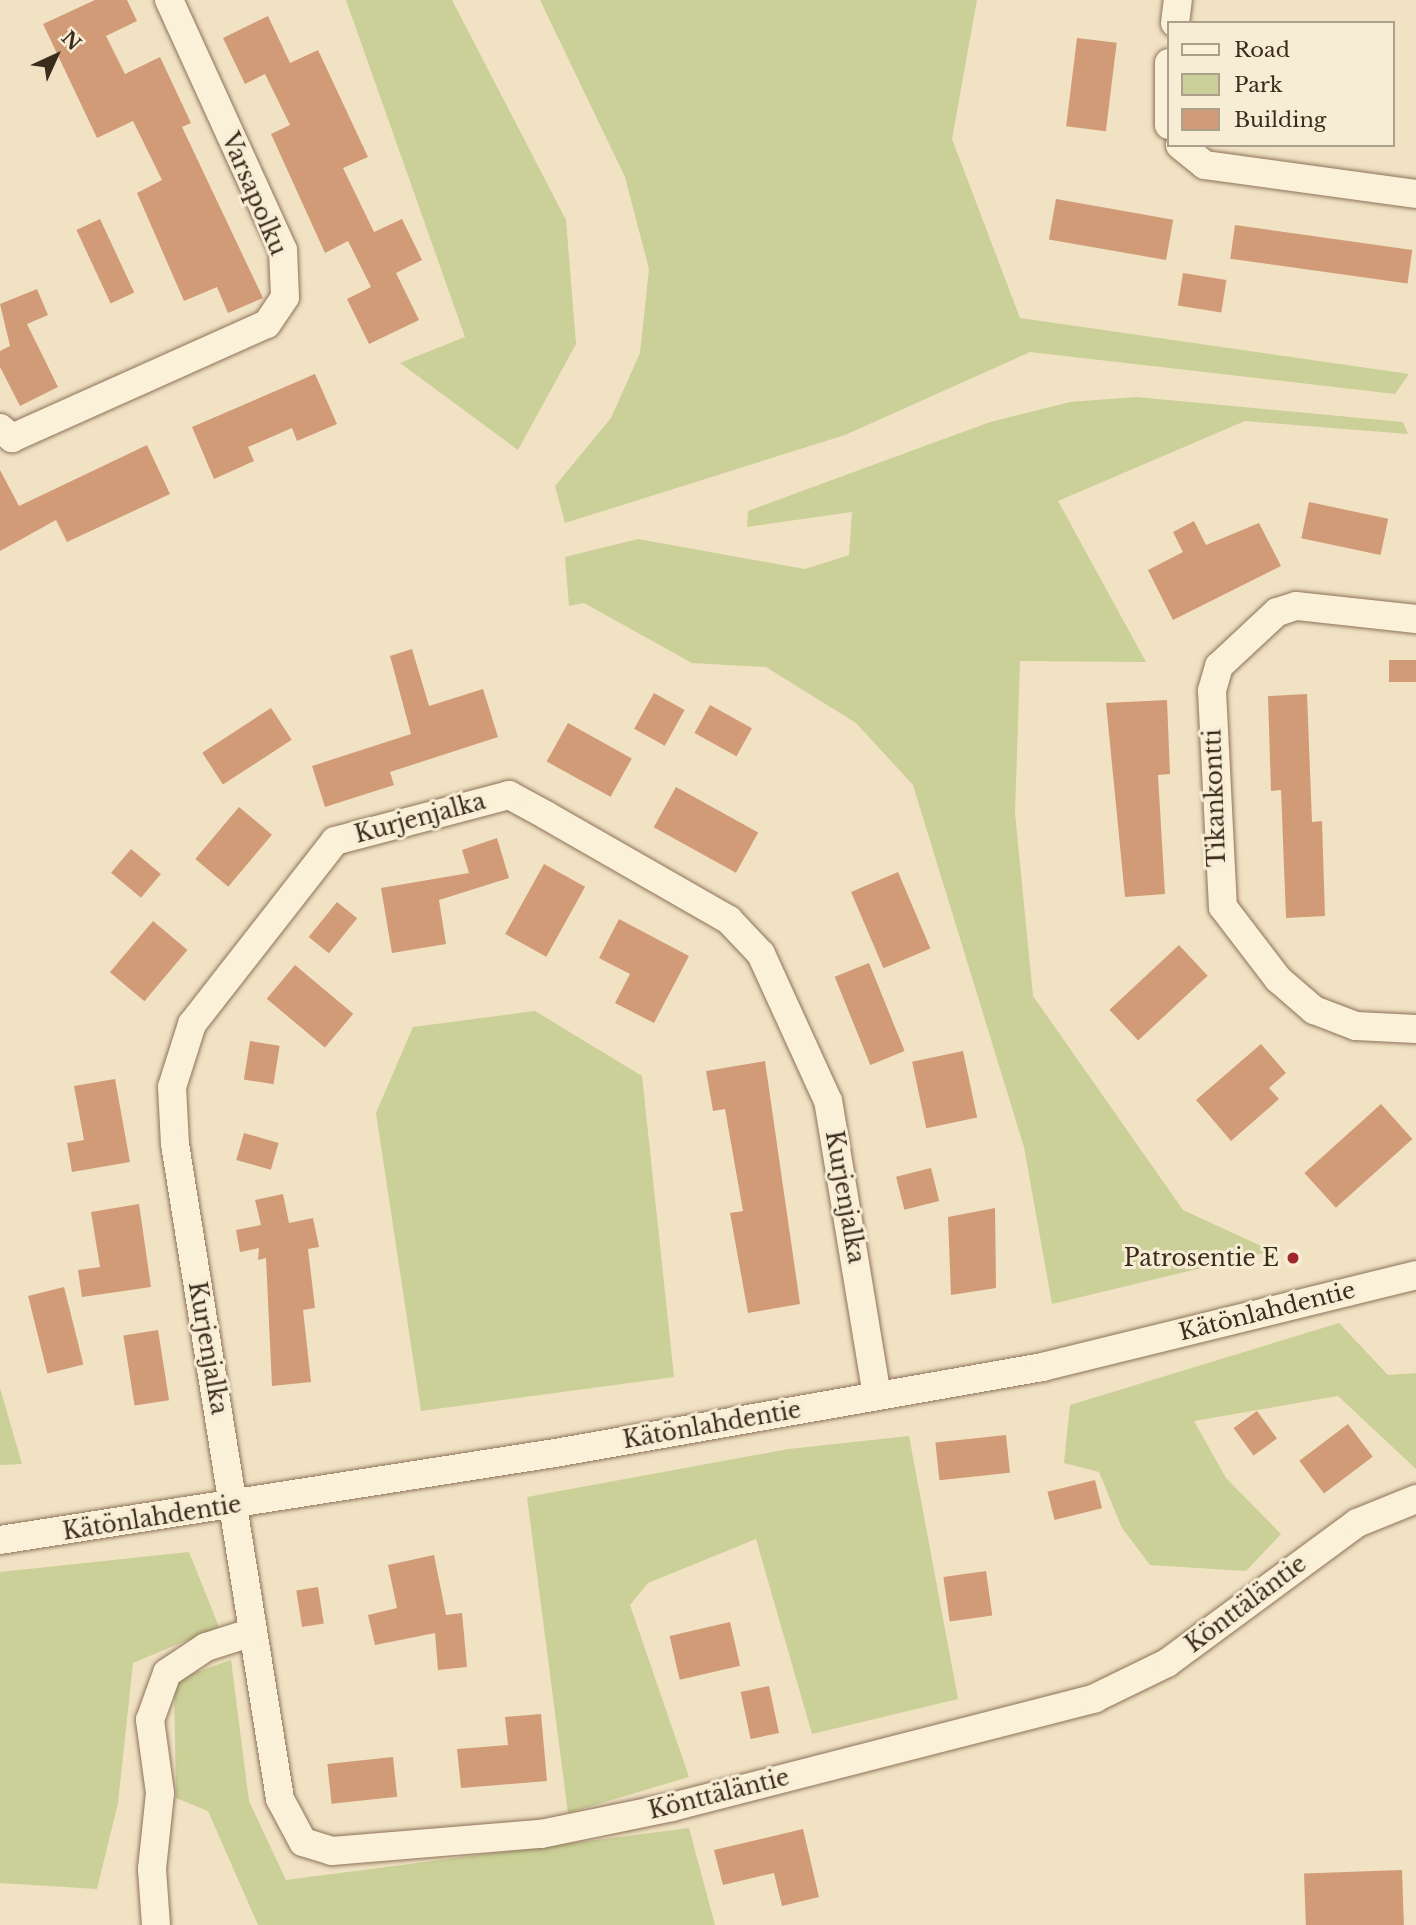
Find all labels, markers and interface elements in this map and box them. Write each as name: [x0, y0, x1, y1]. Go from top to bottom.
north arrow: [21, 21, 91, 91]
legend: [1168, 21, 1395, 147]
text: N: [57, 26, 86, 55]
text: Road: [1234, 37, 1290, 63]
text: Park: [1234, 72, 1283, 98]
text: Building: [1234, 107, 1326, 133]
street label: Varsapolku: [216, 129, 292, 259]
street label: Tikankontti: [1199, 729, 1231, 867]
street label: Kurjenjalka: [352, 787, 488, 849]
street label: Kurjenjalka: [820, 1129, 870, 1265]
place label: Patrosentie E: [1124, 1244, 1279, 1272]
marker: Patrosentie E: [1285, 1250, 1301, 1266]
street label: Kätönlahdentie: [1176, 1276, 1358, 1346]
street label: Kurjenjalka: [183, 1280, 233, 1416]
street label: Kätönlahdentie: [621, 1396, 803, 1454]
street label: Kätönlahdentie: [61, 1490, 243, 1546]
street label: Könttäläntie: [1180, 1550, 1312, 1658]
street label: Könttäläntie: [646, 1763, 792, 1825]

